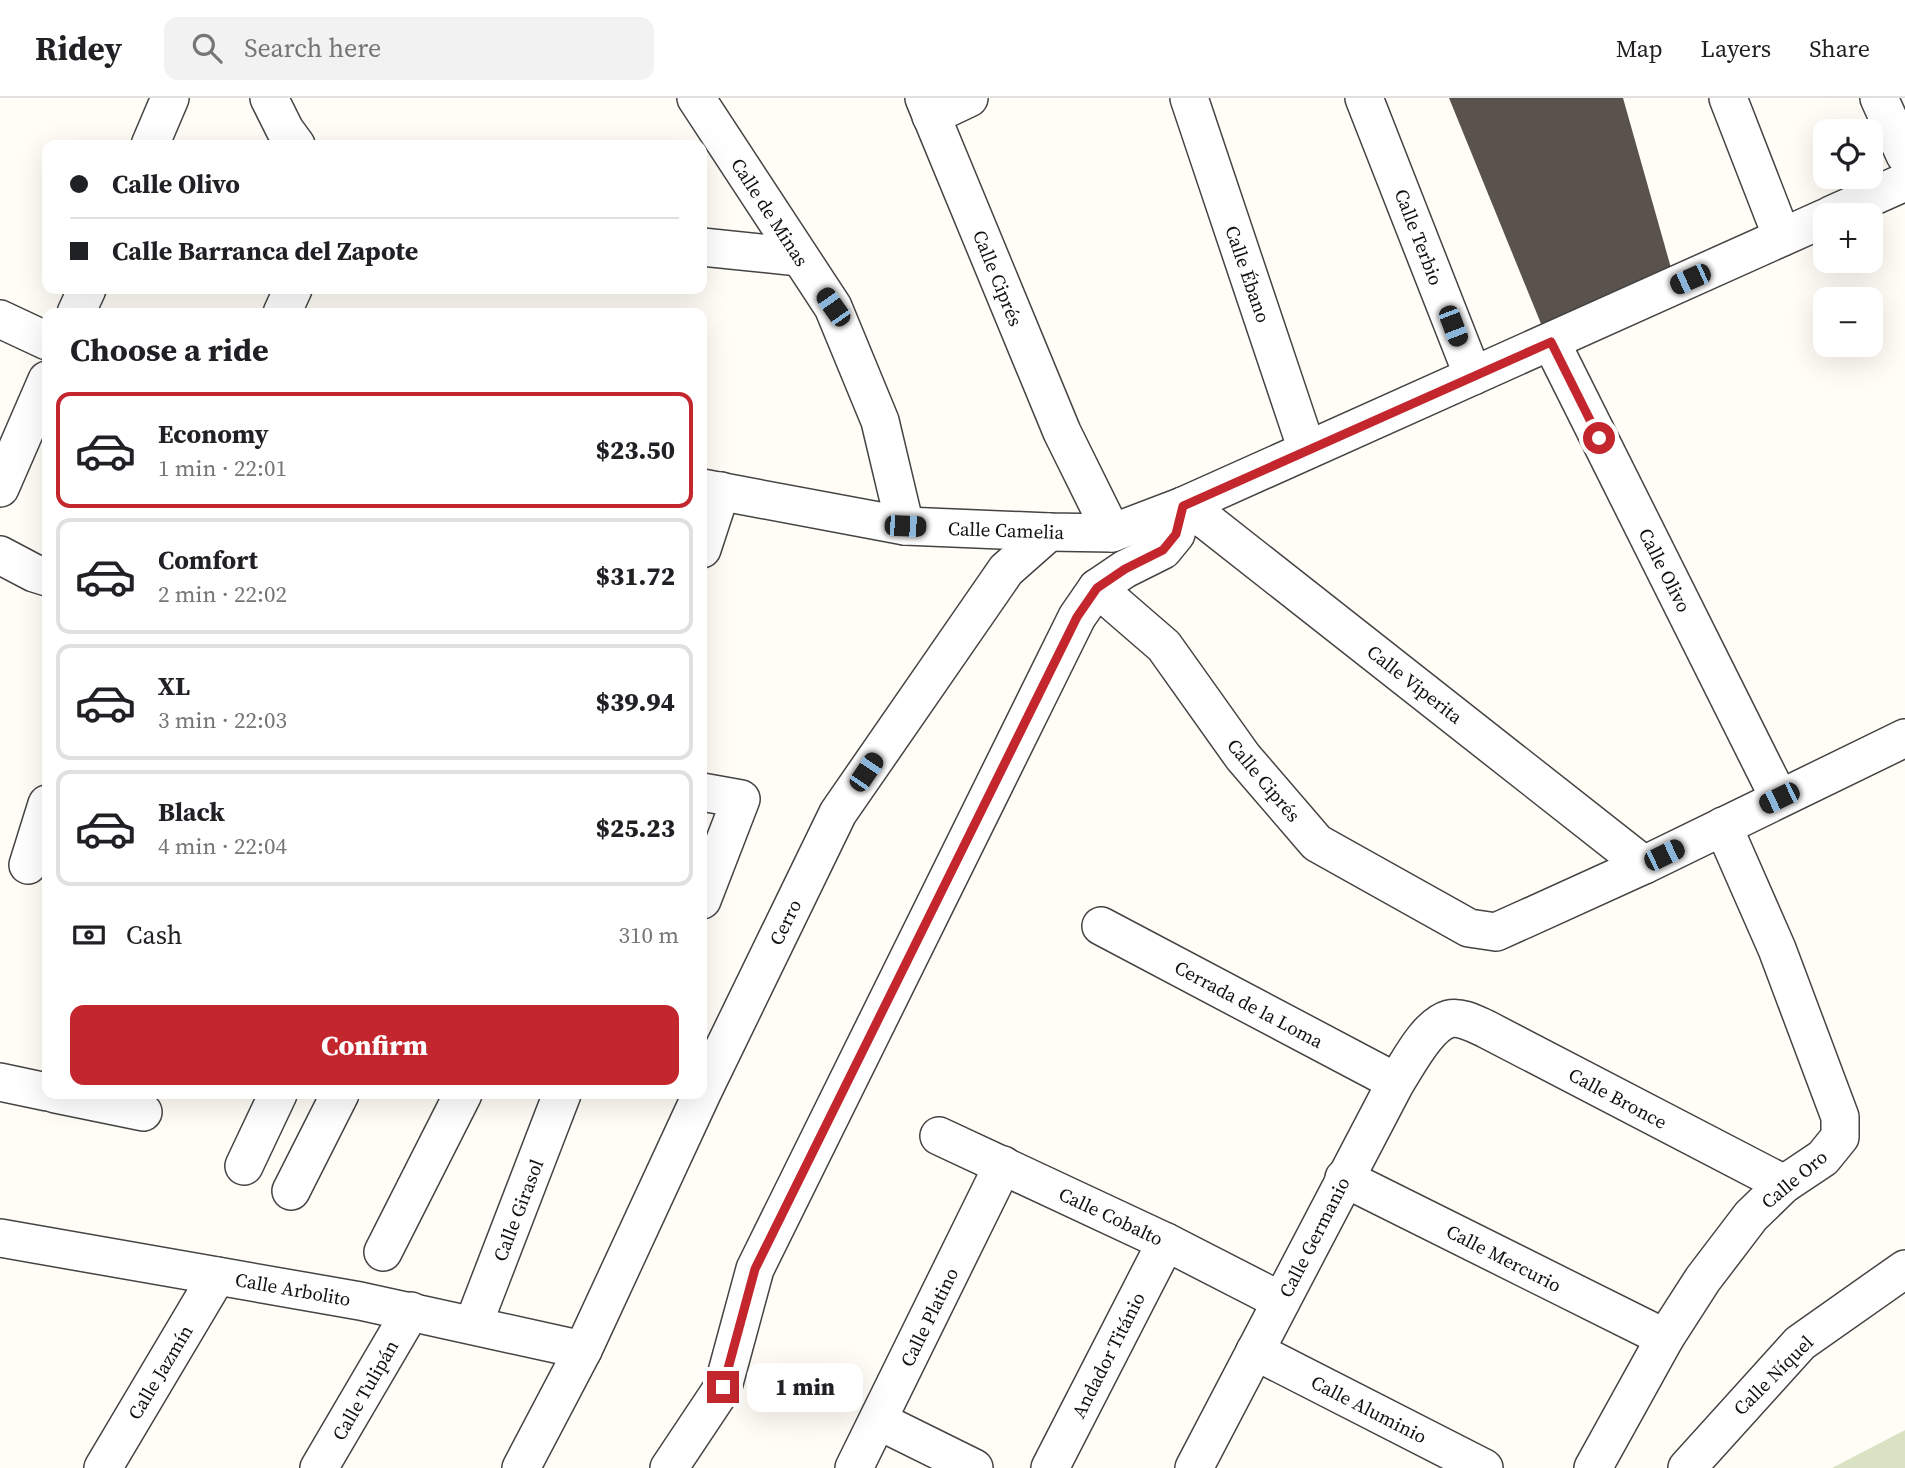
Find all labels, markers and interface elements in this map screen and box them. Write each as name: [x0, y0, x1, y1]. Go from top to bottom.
search box: [164, 17, 654, 80]
text: Ridey: [35, 26, 122, 71]
icon: search: [188, 29, 226, 67]
text: Search here: [244, 30, 381, 66]
text: Map: [1616, 32, 1663, 65]
text: Layers: [1701, 32, 1771, 65]
text: Share: [1809, 32, 1870, 65]
map controls: [1813, 119, 1883, 357]
button: locate: [1813, 119, 1883, 189]
street label: Calle de Minas: [725, 153, 815, 271]
text: Calle Olivo: [112, 166, 240, 202]
street label: Calle Terbio: [1389, 185, 1449, 289]
button: +: [1813, 203, 1883, 273]
street label: Calle Ébano: [1219, 222, 1277, 326]
street label: Calle Ciprés: [967, 226, 1029, 330]
text: Calle Barranca del Zapote: [112, 233, 418, 269]
car: [1667, 261, 1714, 297]
car: [813, 284, 854, 330]
button: −: [1813, 287, 1883, 357]
car: [1436, 303, 1471, 349]
text: Choose a ride: [70, 328, 269, 372]
text: Economy: [158, 416, 269, 452]
icon: car: [74, 419, 137, 482]
route start: [1583, 422, 1615, 454]
text: $23.50: [596, 432, 675, 468]
text: 1 min · 22:01: [158, 452, 287, 484]
car: [884, 515, 927, 537]
street label: Calle Camelia: [947, 515, 1065, 545]
street label: Calle Olivo: [1633, 523, 1697, 617]
text: Comfort: [158, 542, 258, 578]
icon: car: [74, 545, 137, 608]
text: $31.72: [596, 558, 675, 594]
text: 2 min · 22:02: [158, 578, 287, 610]
street label: Calle Viperita: [1362, 638, 1468, 730]
text: XL: [158, 668, 190, 704]
icon: car: [74, 671, 137, 734]
text: $39.94: [596, 684, 675, 720]
text: 3 min · 22:03: [158, 704, 287, 736]
street label: Calle Ciprés: [1221, 733, 1307, 827]
car: [846, 749, 887, 795]
car: [1756, 779, 1803, 817]
text: Black: [158, 794, 225, 830]
icon: car: [74, 797, 137, 860]
text: $25.23: [596, 810, 675, 846]
text: 4 min · 22:04: [158, 830, 287, 862]
car: [1641, 836, 1688, 874]
street label: Cerro: [763, 895, 807, 949]
icon: cash: [70, 916, 108, 954]
text: Cash: [126, 917, 182, 953]
text: 310 m: [618, 919, 679, 951]
street label: Cerrada de la Loma: [1170, 954, 1328, 1054]
button: Confirm: [70, 1005, 679, 1085]
street label: Calle Bronce: [1564, 1061, 1672, 1135]
street label: Calle Oro: [1755, 1144, 1833, 1214]
street label: Calle Girasol: [487, 1155, 549, 1265]
street label: Calle Germanio: [1272, 1172, 1356, 1302]
street label: Calle Cobalto: [1055, 1181, 1167, 1251]
street label: Calle Mercurio: [1442, 1218, 1566, 1298]
street label: Calle Platino: [894, 1263, 964, 1371]
street label: Calle Arbolito: [233, 1266, 353, 1312]
street label: Andador Titánio: [1065, 1288, 1151, 1422]
street label: Calle Jazmín: [121, 1320, 199, 1424]
street label: Calle Níquel: [1727, 1329, 1819, 1421]
street label: Calle Tulipán: [326, 1335, 404, 1445]
callout: 1 min: [748, 1362, 863, 1412]
street label: Calle Aluminio: [1307, 1369, 1431, 1449]
route end: [707, 1371, 739, 1403]
text: 1 min: [775, 1371, 835, 1403]

